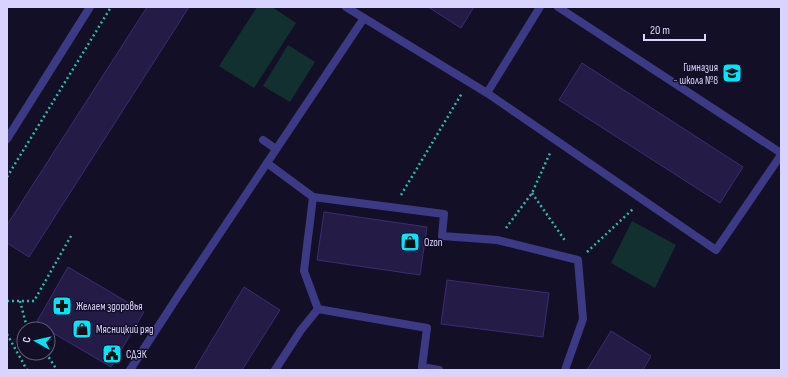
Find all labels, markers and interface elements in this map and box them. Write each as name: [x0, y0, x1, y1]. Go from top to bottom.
scale bar: [644, 16, 705, 42]
text: 20 m: [650, 23, 670, 38]
place label: Гимназия - школа №8: [674, 61, 718, 87]
school or university icon: Гимназия - школа №8: [721, 62, 743, 84]
shop icon: Ozon: [399, 231, 421, 253]
place label: Ozon: [424, 236, 443, 249]
pharmacy icon: Желаем здоровья: [51, 295, 73, 317]
place label: Желаем здоровья: [76, 300, 143, 313]
shop icon: Мясницкий ряд: [71, 318, 93, 340]
north arrow: [16, 321, 56, 361]
place label: Мясницкий ряд: [96, 323, 154, 336]
text: С: [20, 336, 33, 343]
public building icon: СДЭК: [101, 343, 123, 365]
place label: СДЭК: [126, 348, 147, 361]

